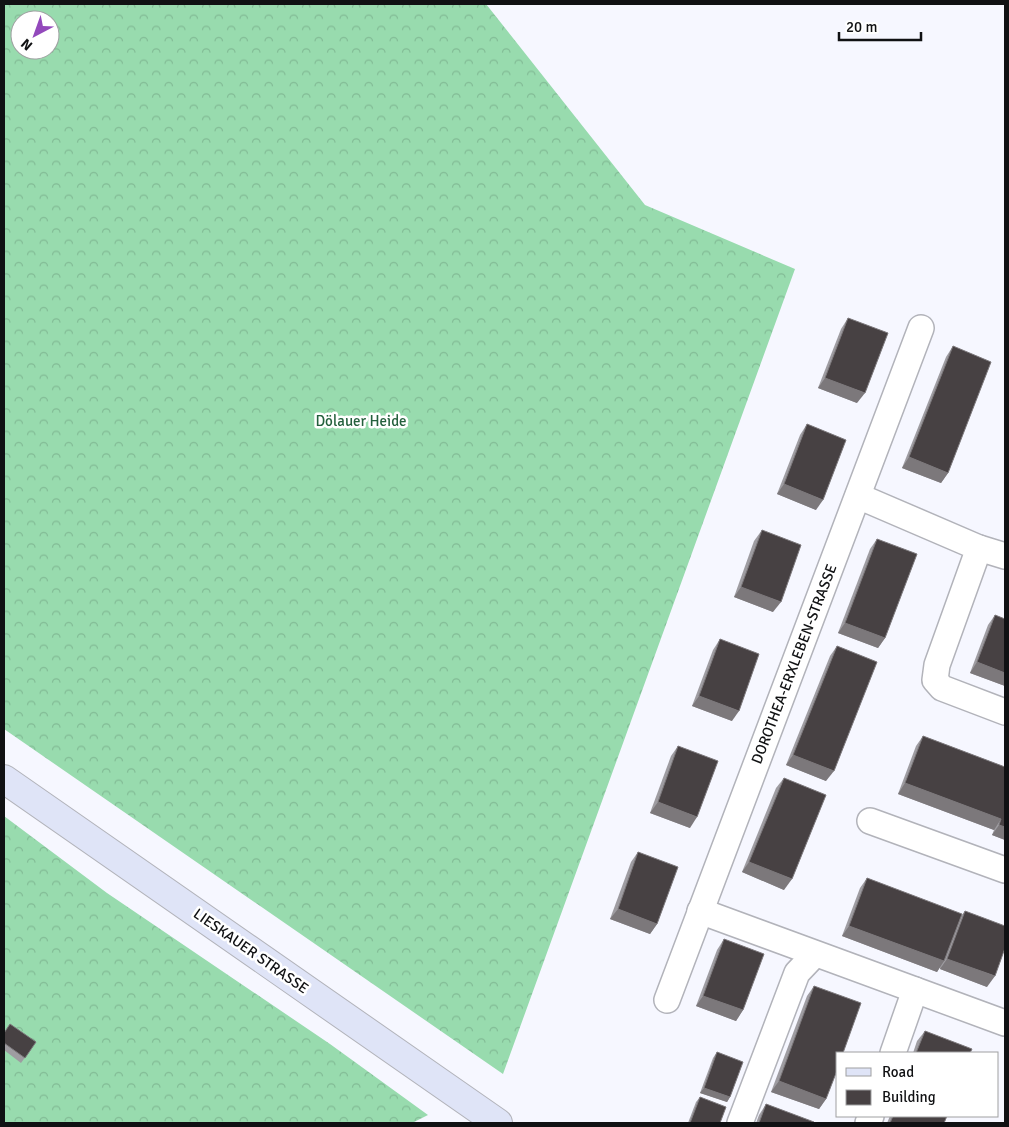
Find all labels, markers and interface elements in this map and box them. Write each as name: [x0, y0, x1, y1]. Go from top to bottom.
north arrow: [10, 10, 60, 60]
scale bar: [839, 10, 922, 42]
text: 20 m: [846, 18, 877, 36]
text: N: [18, 35, 36, 54]
park label: Dölauer Heide: [315, 412, 407, 430]
street label: DOROTHEA-ERXLEBEN-STRASSE: [748, 562, 840, 766]
street label: LIESKAUER STRASSE: [190, 905, 312, 997]
legend: [836, 1052, 999, 1117]
text: Road: [882, 1063, 914, 1081]
text: Building: [882, 1088, 936, 1106]

